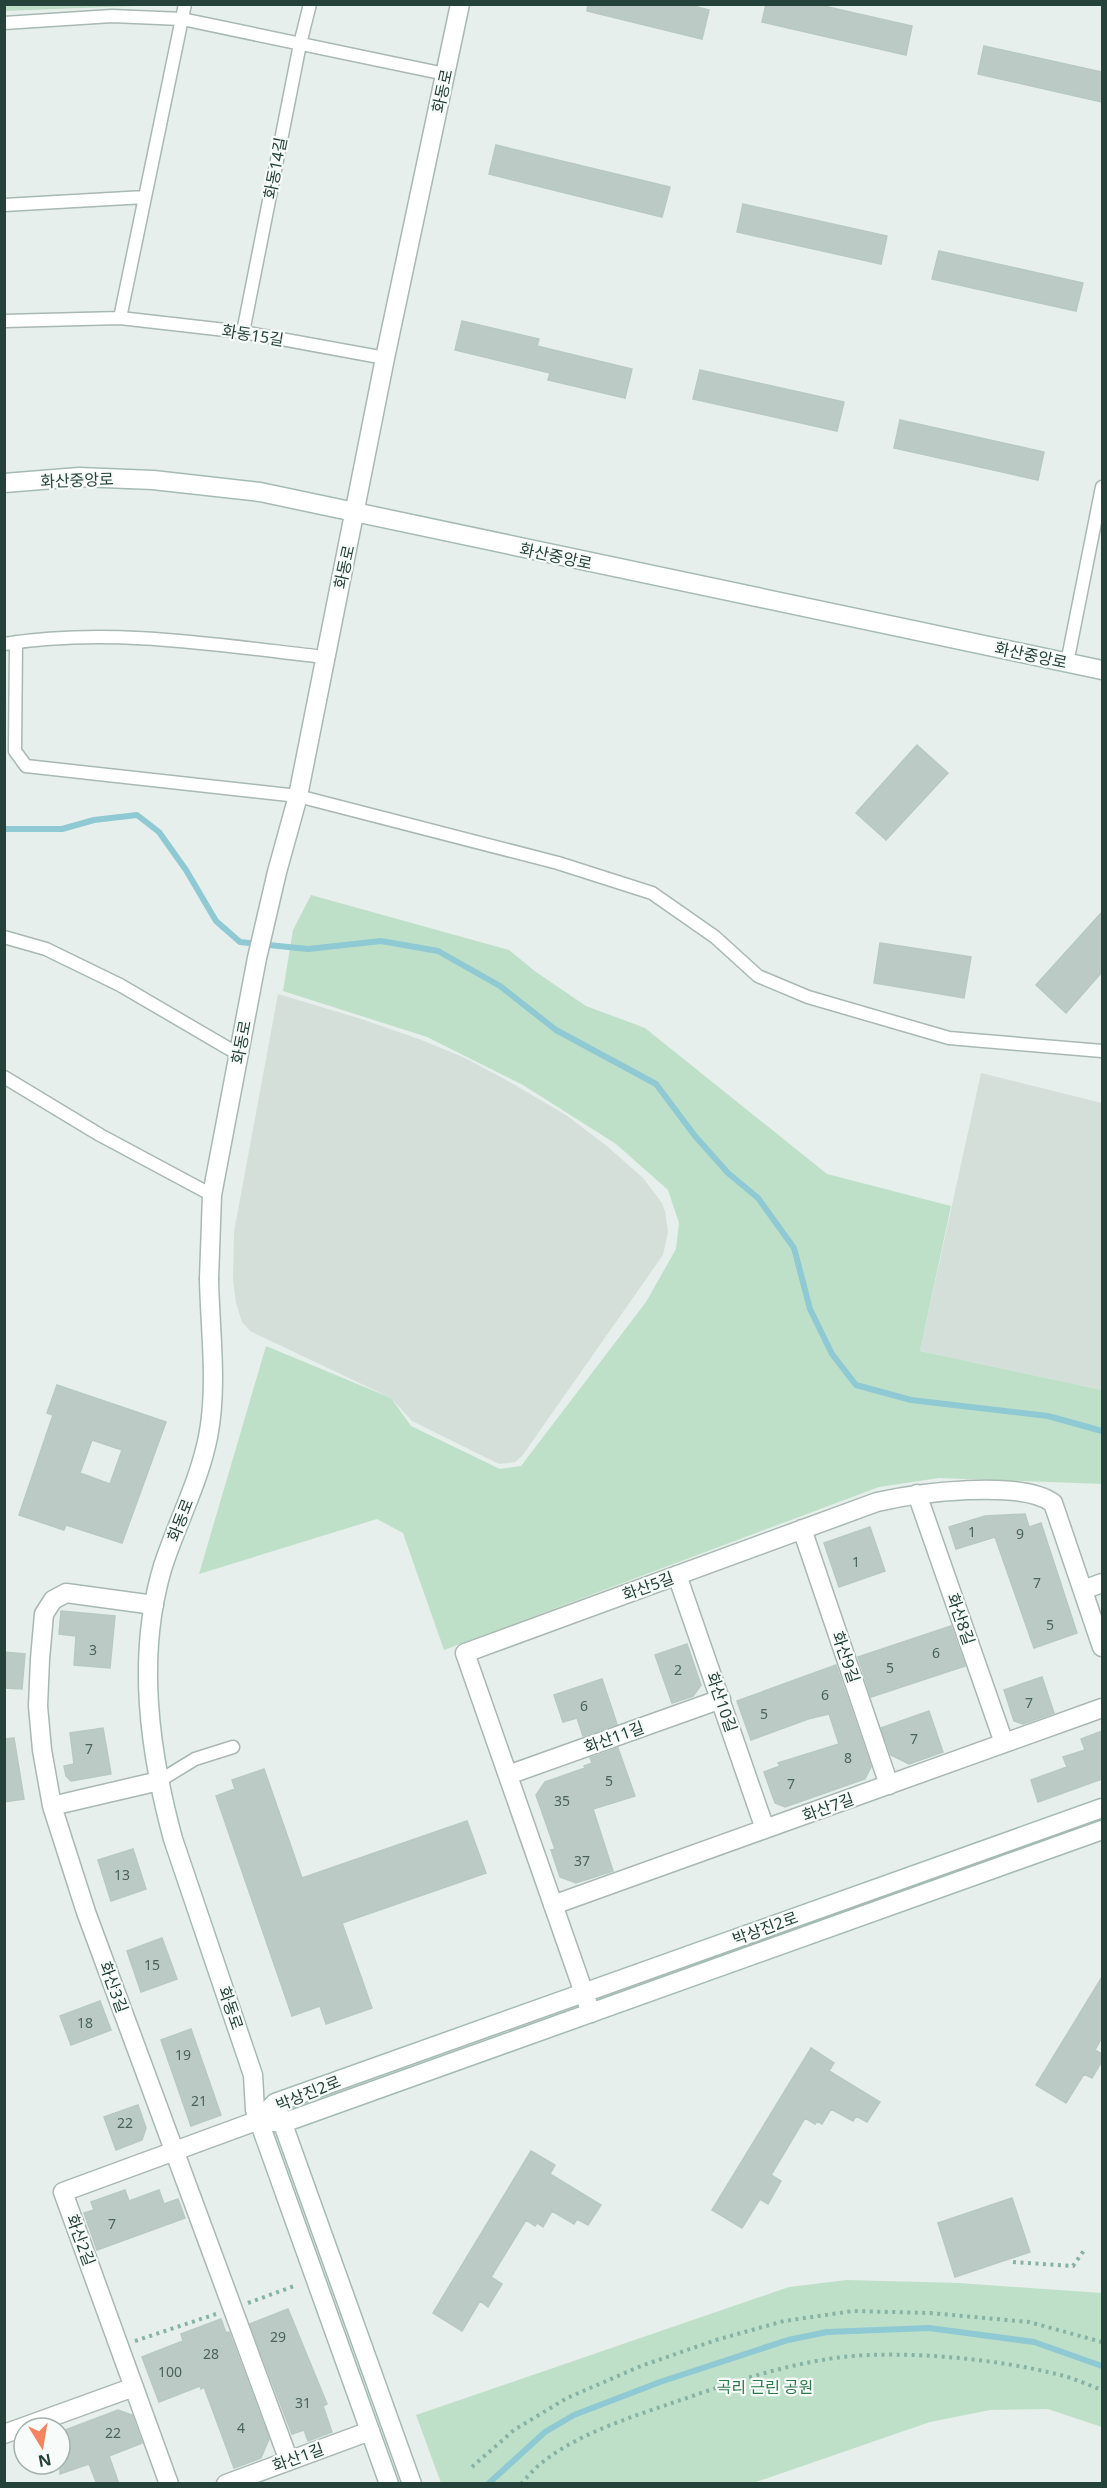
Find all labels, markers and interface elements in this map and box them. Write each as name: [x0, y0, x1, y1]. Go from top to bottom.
street label: 화동로: [427, 67, 457, 115]
street label: 화동14길: [258, 135, 292, 201]
street label: 화동15길: [220, 319, 286, 351]
street label: 화산중앙로: [40, 468, 114, 492]
street label: 화산중앙로: [518, 538, 595, 574]
street label: 화동로: [329, 543, 359, 591]
street label: 화산중앙로: [993, 637, 1070, 673]
street label: 화동로: [226, 1018, 256, 1066]
street label: 화동로: [162, 1495, 198, 1545]
house number: 1: [968, 1522, 976, 1541]
house number: 9: [1016, 1524, 1024, 1543]
house number: 1: [852, 1552, 860, 1571]
street label: 화산5길: [619, 1567, 677, 1605]
house number: 7: [1033, 1573, 1041, 1592]
street label: 화산8길: [942, 1590, 980, 1648]
house number: 5: [1046, 1615, 1054, 1634]
street label: 화산9길: [827, 1628, 865, 1686]
house number: 3: [89, 1640, 97, 1659]
house number: 6: [932, 1643, 940, 1662]
house number: 5: [886, 1658, 894, 1677]
house number: 2: [674, 1660, 682, 1679]
street label: 화산10길: [701, 1669, 743, 1735]
house number: 6: [821, 1685, 829, 1704]
house number: 7: [1025, 1693, 1033, 1712]
house number: 6: [580, 1696, 588, 1715]
house number: 5: [760, 1704, 768, 1723]
street label: 화산11길: [581, 1716, 647, 1758]
house number: 7: [910, 1729, 918, 1748]
house number: 7: [85, 1739, 93, 1758]
house number: 8: [844, 1748, 852, 1767]
house number: 5: [605, 1771, 613, 1790]
house number: 7: [787, 1774, 795, 1793]
street label: 화산7길: [799, 1788, 857, 1826]
house number: 35: [554, 1791, 570, 1810]
house number: 37: [574, 1851, 590, 1870]
house number: 13: [114, 1865, 130, 1884]
street label: 박상진2로: [729, 1906, 801, 1950]
house number: 15: [144, 1955, 160, 1974]
street label: 화산3길: [95, 1958, 133, 2016]
street label: 화동로: [213, 1984, 249, 2033]
house number: 18: [77, 2013, 93, 2032]
house number: 19: [175, 2045, 191, 2064]
street label: 박상진2로: [272, 2070, 344, 2116]
house number: 21: [191, 2091, 207, 2110]
house number: 22: [117, 2113, 133, 2132]
street label: 화산2길: [62, 2211, 100, 2269]
house number: 7: [108, 2214, 116, 2233]
house number: 29: [270, 2327, 286, 2346]
house number: 28: [203, 2344, 219, 2363]
house number: 100: [158, 2362, 182, 2381]
park label: 곡리 근린 공원: [717, 2376, 813, 2398]
house number: 31: [295, 2393, 311, 2412]
north arrow: [12, 2416, 72, 2476]
house number: 4: [237, 2418, 245, 2437]
house number: 22: [105, 2423, 121, 2442]
street label: 화산1길: [269, 2438, 327, 2476]
text: N: [36, 2449, 53, 2473]

